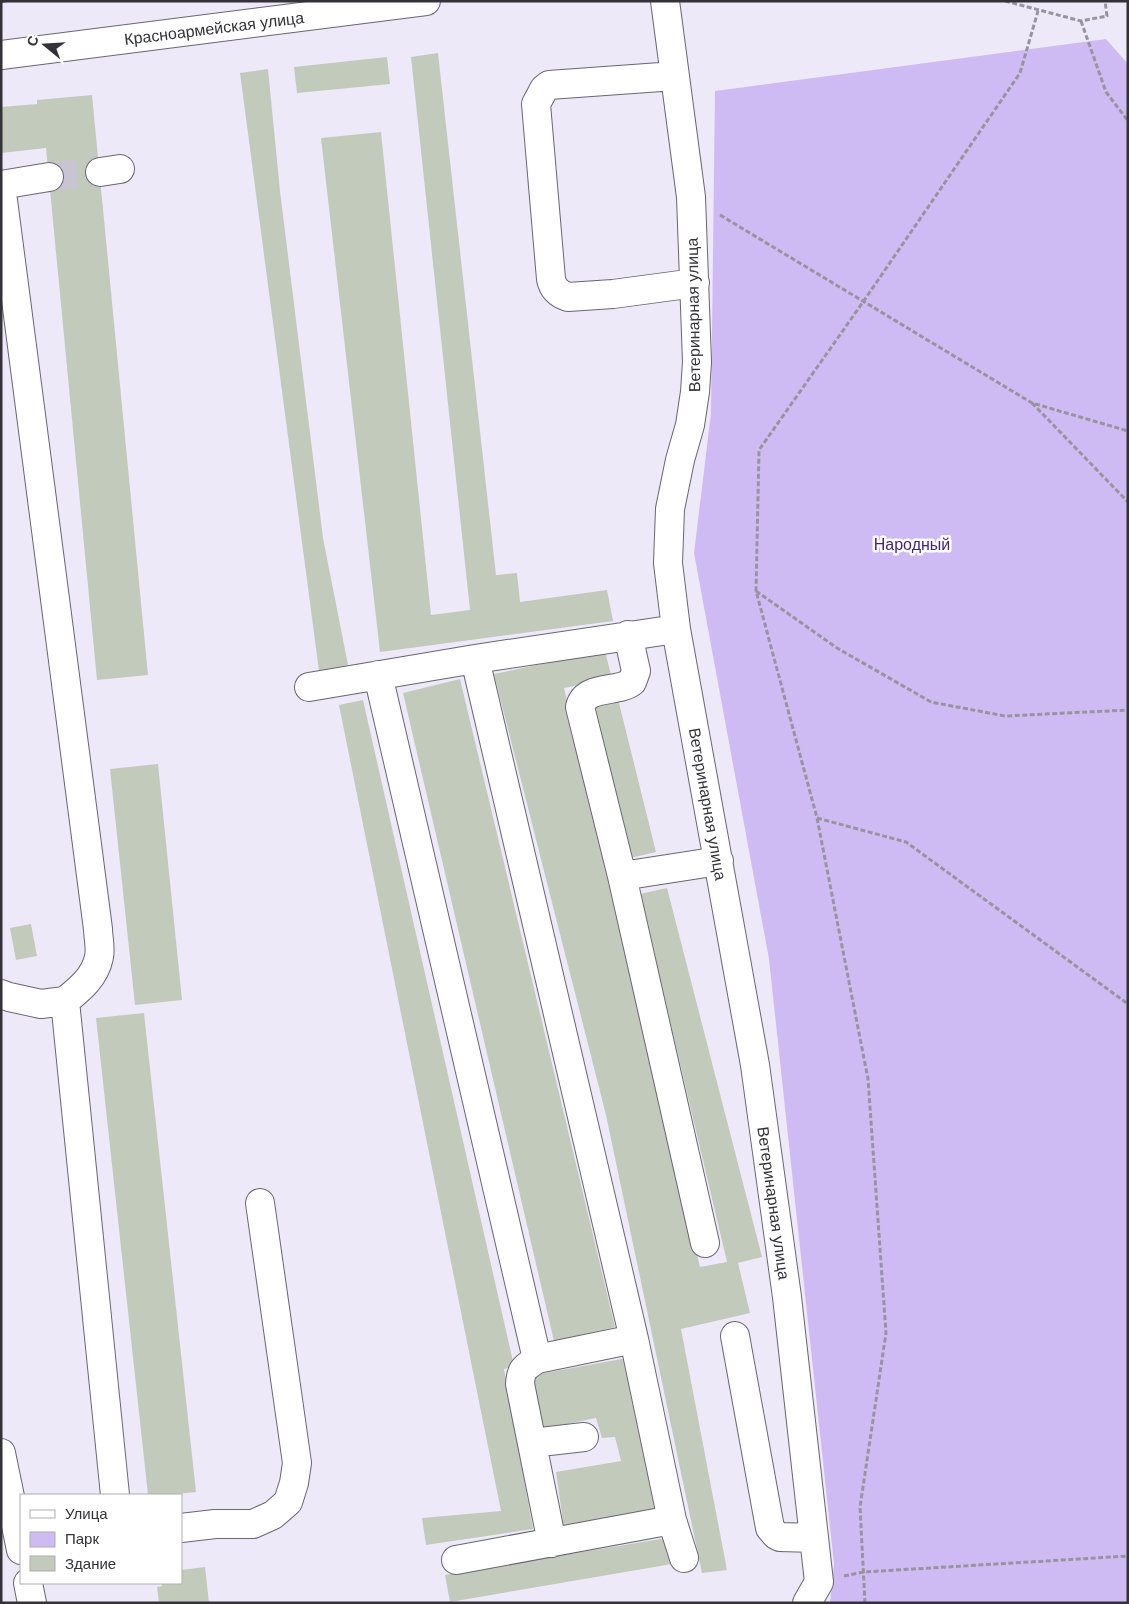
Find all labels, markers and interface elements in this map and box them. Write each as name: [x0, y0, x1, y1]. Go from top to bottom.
street label: Красноармейская улица: [123, 9, 305, 48]
north arrow: [20, 20, 70, 70]
text: С: [23, 34, 42, 48]
street label: Ветеринарная улица: [684, 238, 703, 392]
park label: Народный: [874, 536, 950, 553]
street label: Ветеринарная улица: [686, 727, 729, 882]
street label: Ветеринарная улица: [754, 1125, 793, 1281]
legend: [20, 1494, 182, 1584]
text: Улица: [65, 1505, 108, 1522]
text: Парк: [65, 1530, 99, 1547]
text: Здание: [65, 1555, 116, 1572]

